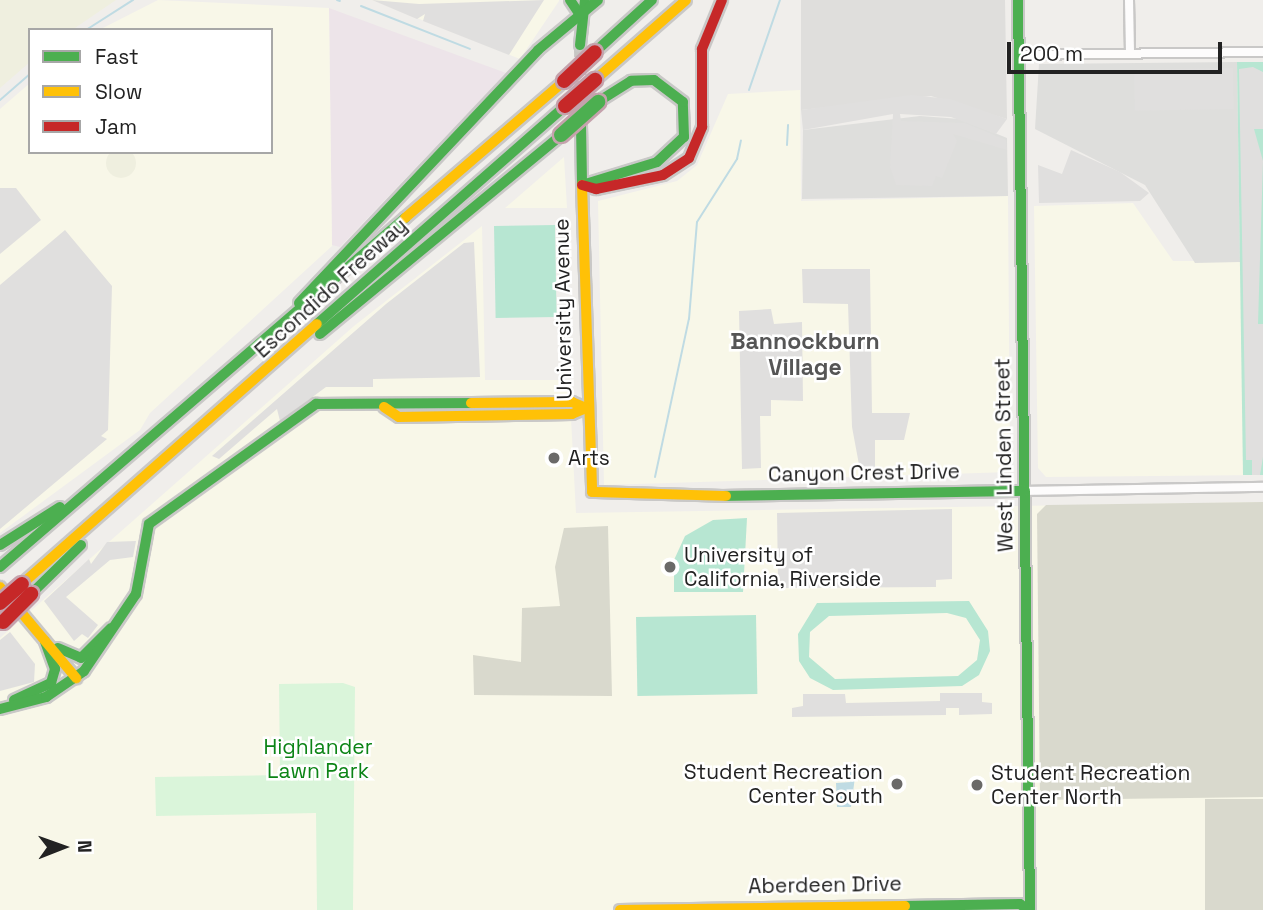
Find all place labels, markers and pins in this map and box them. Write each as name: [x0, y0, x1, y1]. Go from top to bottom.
place label: Arts: [568, 445, 610, 471]
marker: Arts: [546, 450, 562, 466]
place label: University of California, Riverside: [684, 542, 882, 592]
marker: University of California, Riverside: [662, 559, 678, 575]
place label: Student Recreation Center South: [684, 759, 883, 809]
place label: Student Recreation Center North: [991, 760, 1190, 810]
marker: Student Recreation Center South: [889, 776, 905, 792]
marker: Student Recreation Center North: [969, 777, 985, 793]

